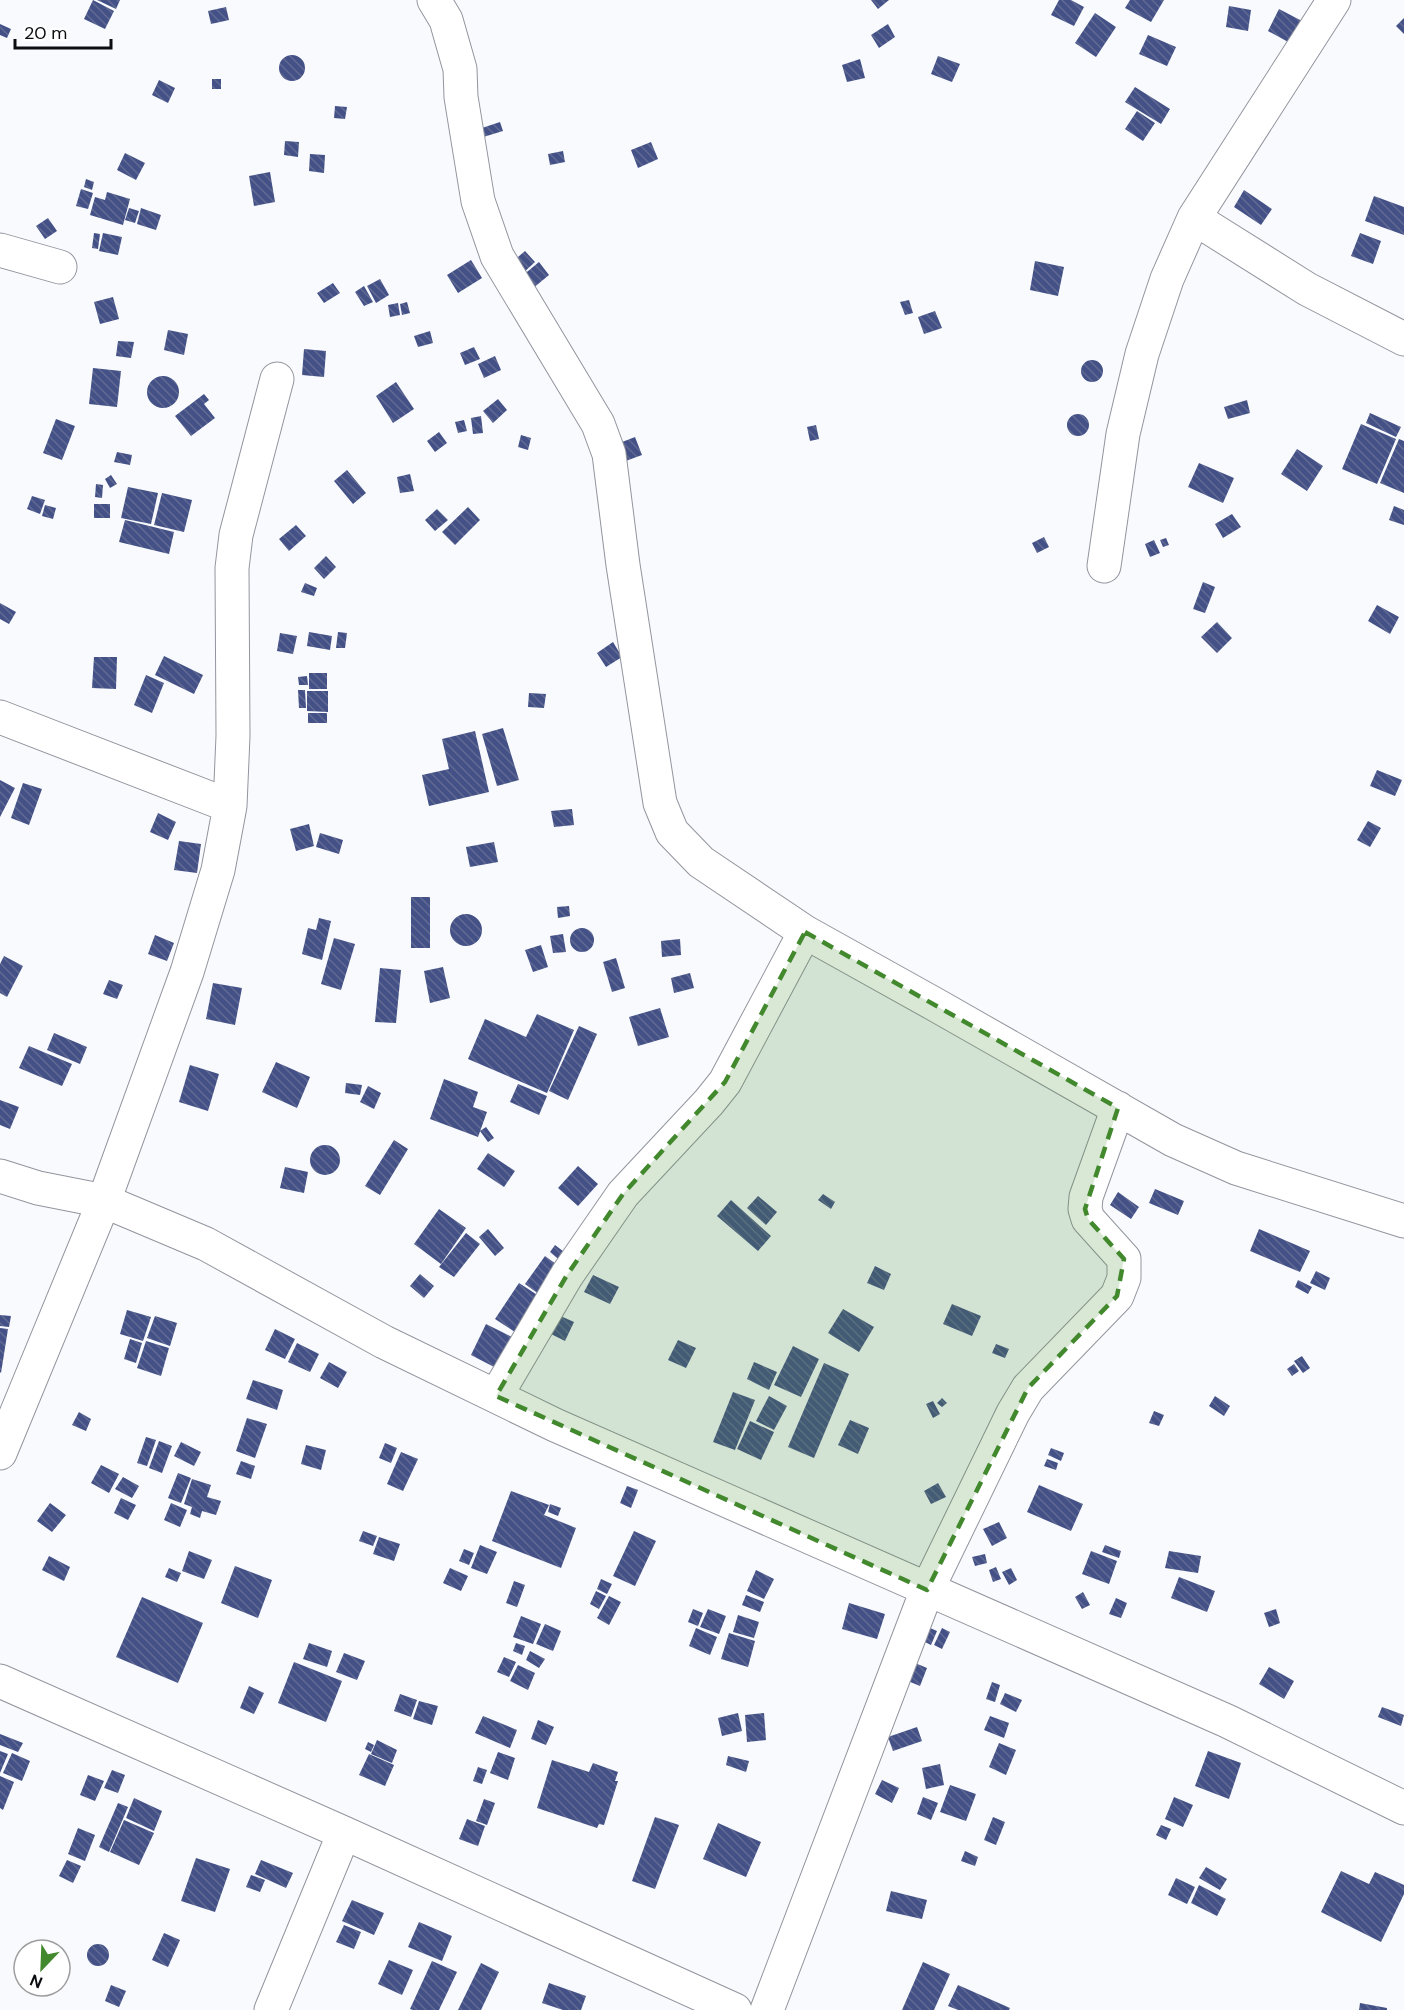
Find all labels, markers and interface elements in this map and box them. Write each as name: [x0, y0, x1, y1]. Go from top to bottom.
scale bar: [15, 12, 111, 50]
text: 20 m: [24, 21, 67, 45]
north arrow: [12, 1938, 72, 1998]
text: N: [27, 1969, 46, 1993]

